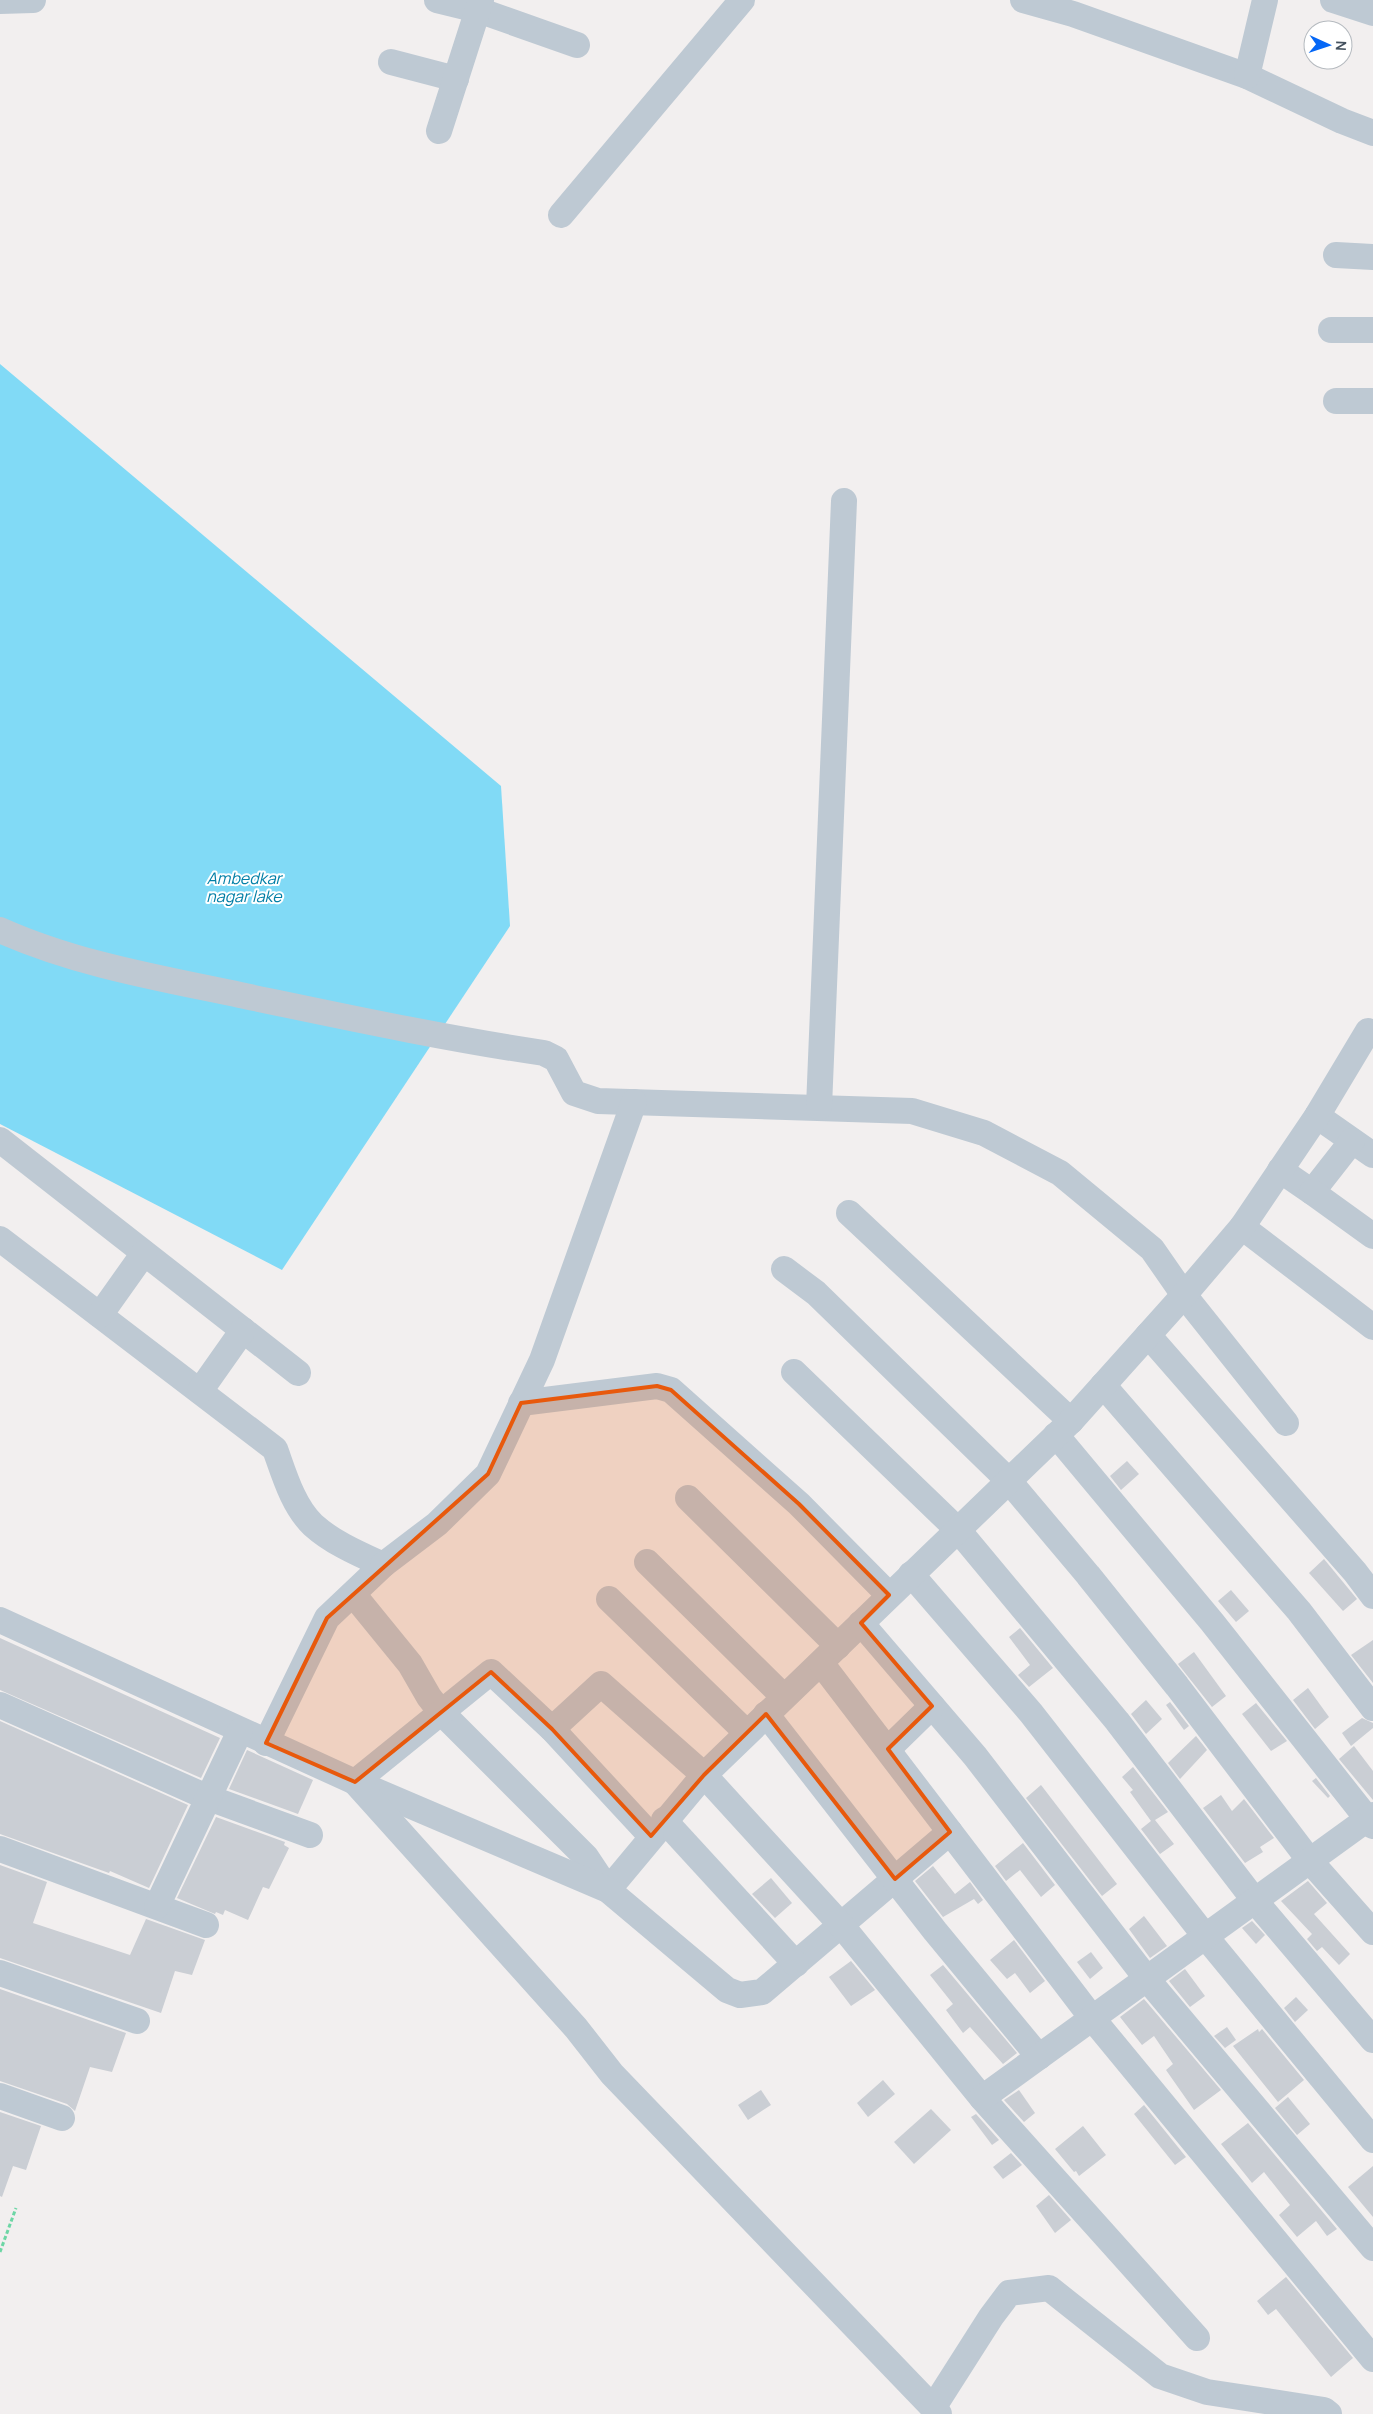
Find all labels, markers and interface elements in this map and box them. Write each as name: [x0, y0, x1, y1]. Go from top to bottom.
north arrow: [1303, 20, 1353, 70]
text: N: [1332, 40, 1351, 51]
water label: Ambedkar nagar lake: [206, 867, 284, 907]

